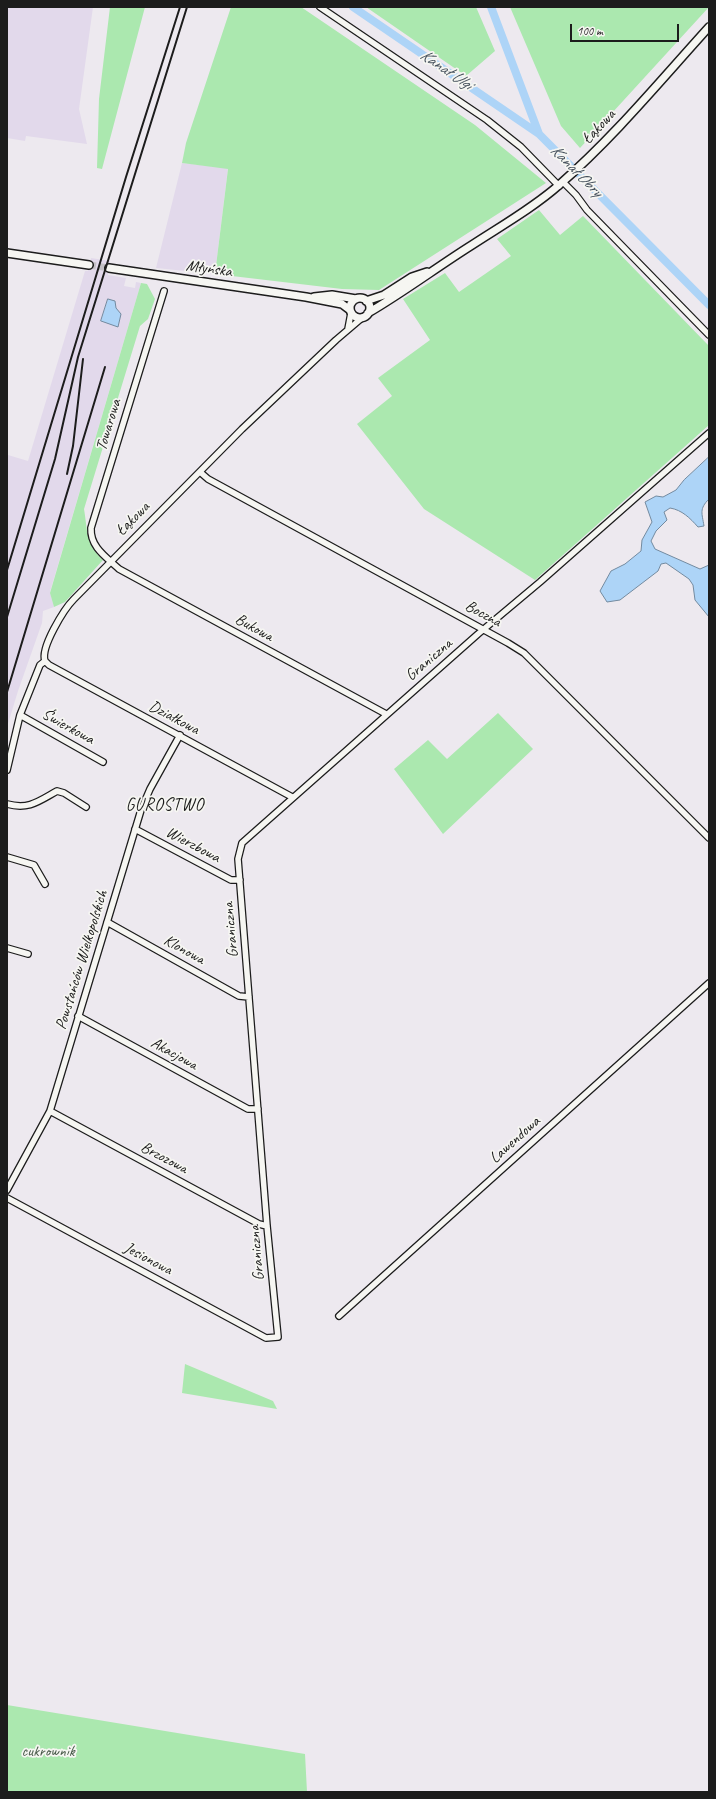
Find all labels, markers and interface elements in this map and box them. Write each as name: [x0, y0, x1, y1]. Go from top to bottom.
scale bar: [572, 16, 681, 42]
text: 100 m: [577, 23, 603, 39]
water label: Kanał Ulgi: [416, 45, 476, 95]
street label: Łąkowa: [578, 106, 620, 148]
water label: Kanał Obry: [546, 141, 606, 201]
street label: Młyńska: [185, 256, 233, 282]
street label: Towarowa: [92, 397, 126, 453]
street label: Łąkowa: [112, 498, 154, 540]
street label: Boczna: [462, 596, 504, 632]
street label: Bukowa: [232, 610, 276, 646]
street label: Graniczna: [402, 635, 456, 685]
street label: Działkowa: [146, 697, 202, 739]
street label: Świerkowa: [38, 705, 98, 749]
district label: GUROSTWO: [126, 796, 204, 816]
street label: Wierzbowa: [163, 823, 223, 867]
street label: Powstańców Wielkopolskich: [52, 888, 112, 1032]
street label: Graniczna: [219, 902, 243, 958]
street label: Klonowa: [160, 931, 208, 969]
street label: Akacjowa: [147, 1033, 201, 1075]
street label: Lawendowa: [486, 1112, 544, 1168]
street label: Brzozowa: [137, 1138, 191, 1178]
street label: Graniczna: [245, 1225, 269, 1281]
street label: Jesionowa: [121, 1238, 175, 1280]
park label: cukrownik: [21, 1742, 75, 1762]

